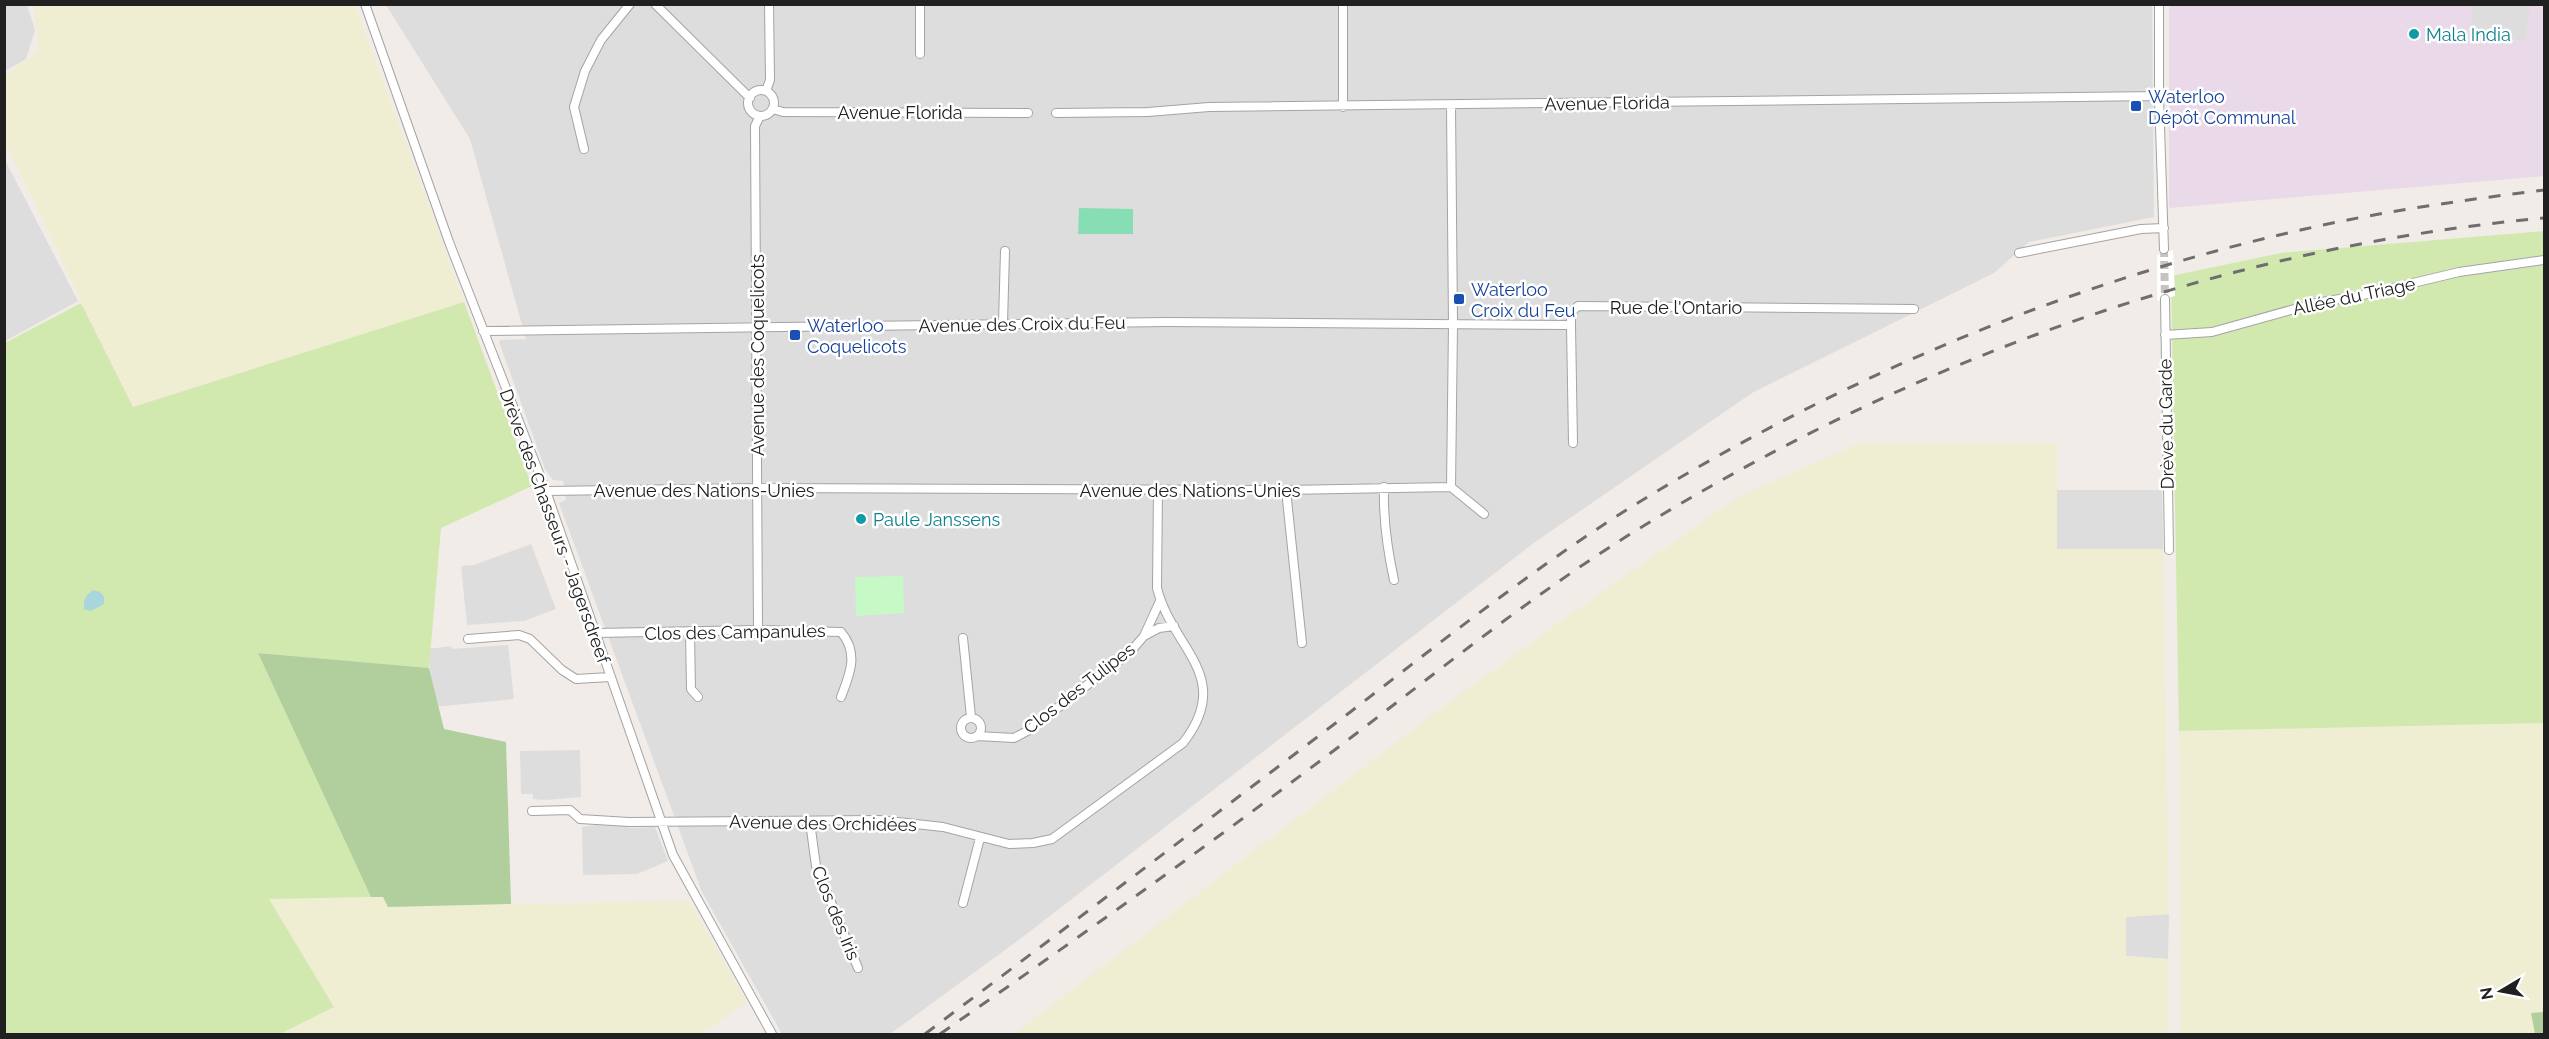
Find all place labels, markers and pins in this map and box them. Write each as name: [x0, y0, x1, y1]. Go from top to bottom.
place label: Mala India: [2426, 24, 2511, 45]
marker: Mala India: [2407, 27, 2421, 41]
place label: Waterloo Dépôt Communal: [2148, 86, 2296, 128]
marker: Waterloo Dépôt Communal: [2129, 99, 2143, 113]
place label: Waterloo Croix du Feu: [1471, 279, 1575, 321]
marker: Waterloo Croix du Feu: [1452, 292, 1466, 306]
place label: Waterloo Coquelicots: [807, 315, 907, 357]
marker: Waterloo Coquelicots: [788, 328, 802, 342]
place label: Paule Janssens: [873, 509, 1000, 530]
marker: Paule Janssens: [854, 512, 868, 526]

